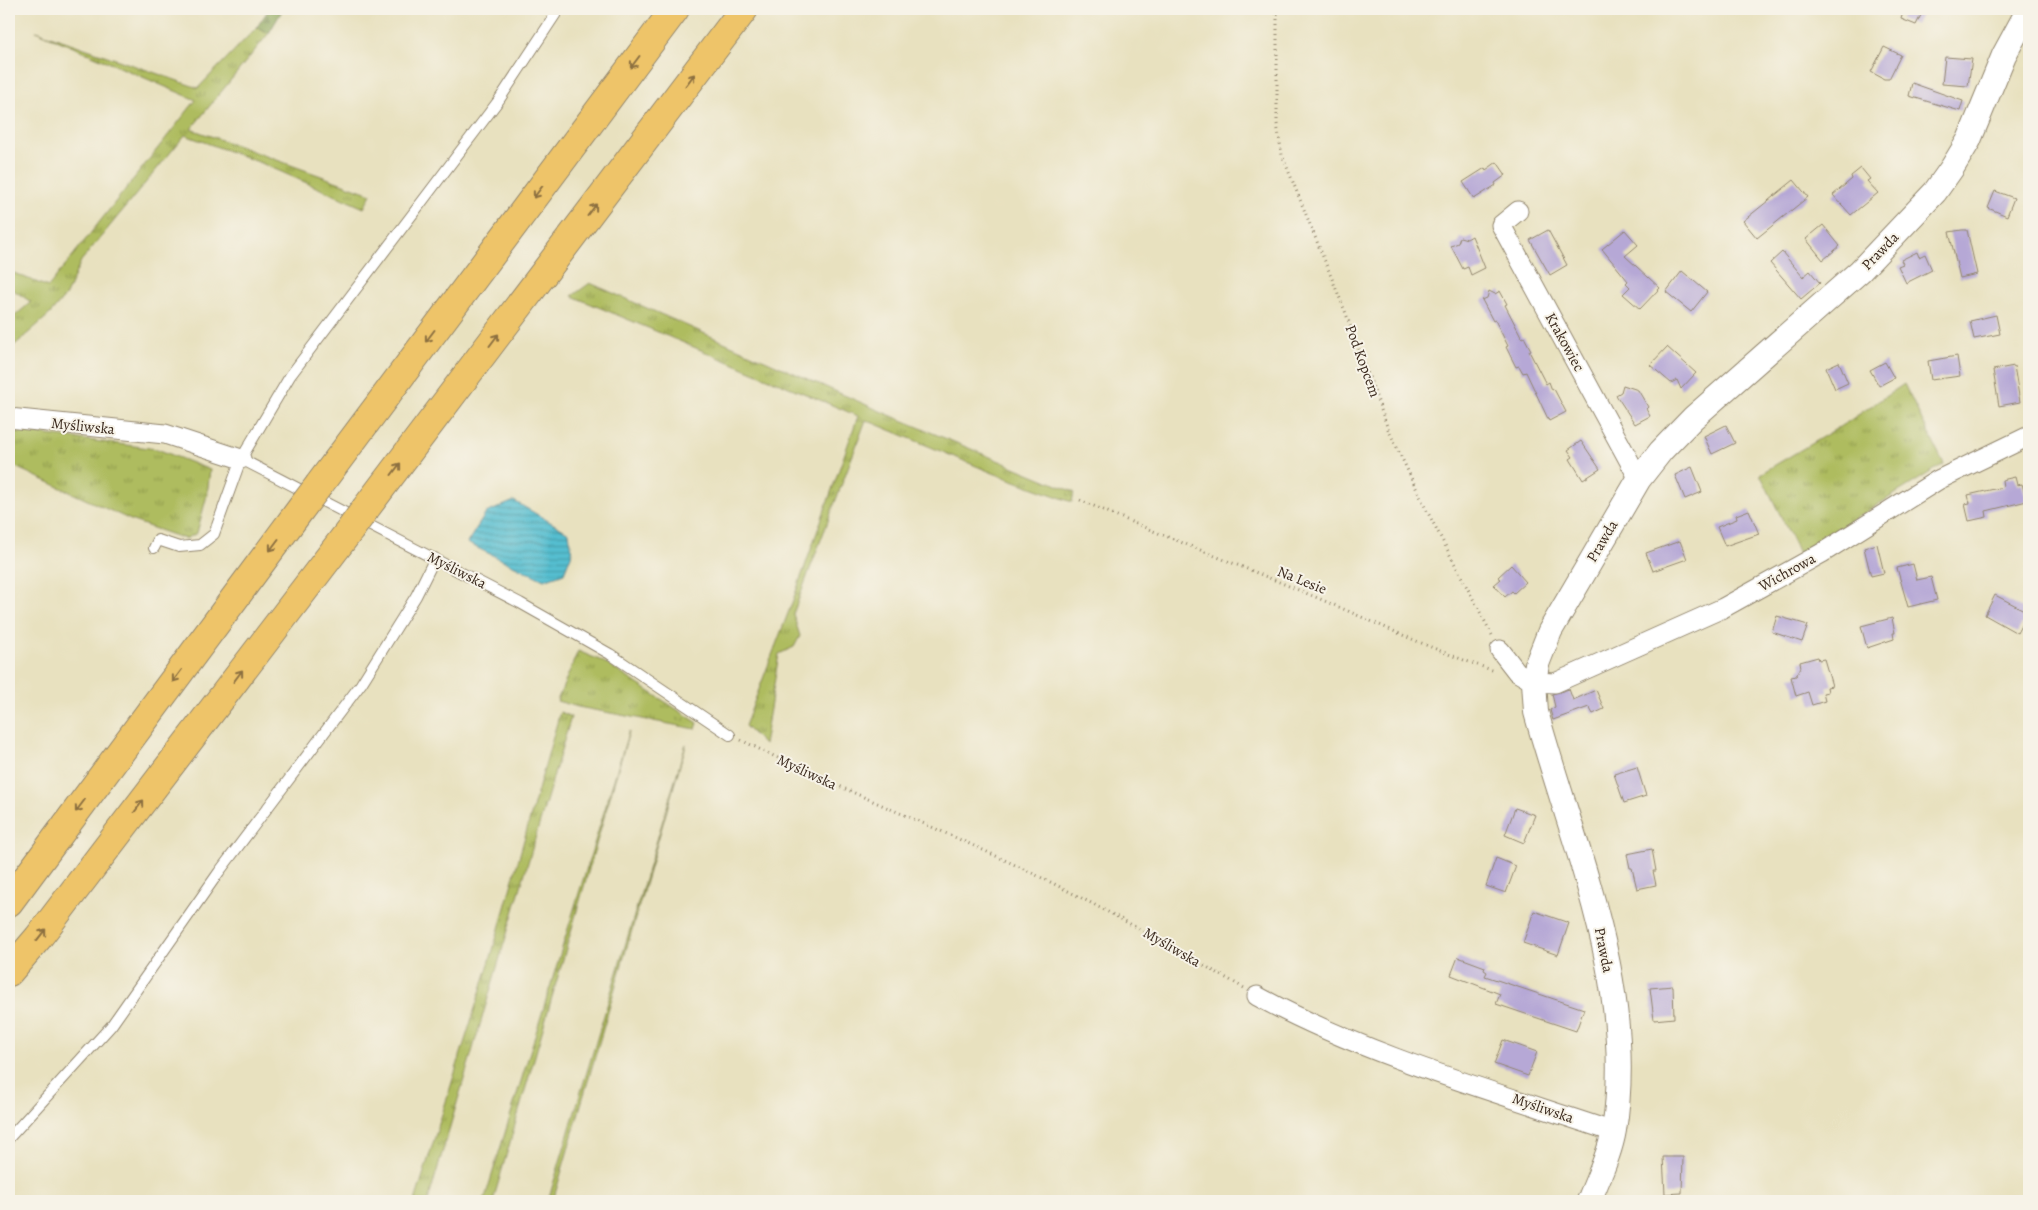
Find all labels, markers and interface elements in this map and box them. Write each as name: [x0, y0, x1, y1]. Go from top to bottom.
one-way arrow: [630, 55, 641, 68]
one-way arrow: [684, 74, 695, 87]
one-way arrow: [533, 185, 543, 199]
one-way arrow: [586, 204, 597, 217]
street label: Prawda: [1857, 228, 1903, 274]
street label: Krakowiec: [1541, 309, 1589, 375]
street label: Pod Kopcem: [1341, 322, 1386, 401]
one-way arrow: [425, 329, 436, 342]
one-way arrow: [488, 334, 499, 347]
street label: Myśliwska: [50, 413, 116, 439]
one-way arrow: [390, 463, 401, 476]
street label: Prawda: [1582, 516, 1622, 566]
one-way arrow: [269, 538, 279, 552]
street label: Myśliwska: [424, 547, 490, 593]
street label: Wichrowa: [1754, 548, 1819, 596]
street label: Na Lesie: [1274, 561, 1330, 599]
one-way arrow: [172, 669, 182, 683]
one-way arrow: [232, 670, 243, 683]
street label: Myśliwska: [774, 749, 840, 795]
one-way arrow: [75, 799, 85, 813]
one-way arrow: [134, 800, 145, 813]
street label: Myśliwska: [1139, 922, 1205, 972]
street label: Prawda: [1590, 926, 1618, 974]
one-way arrow: [35, 929, 46, 942]
street label: Myśliwska: [1510, 1088, 1576, 1128]

